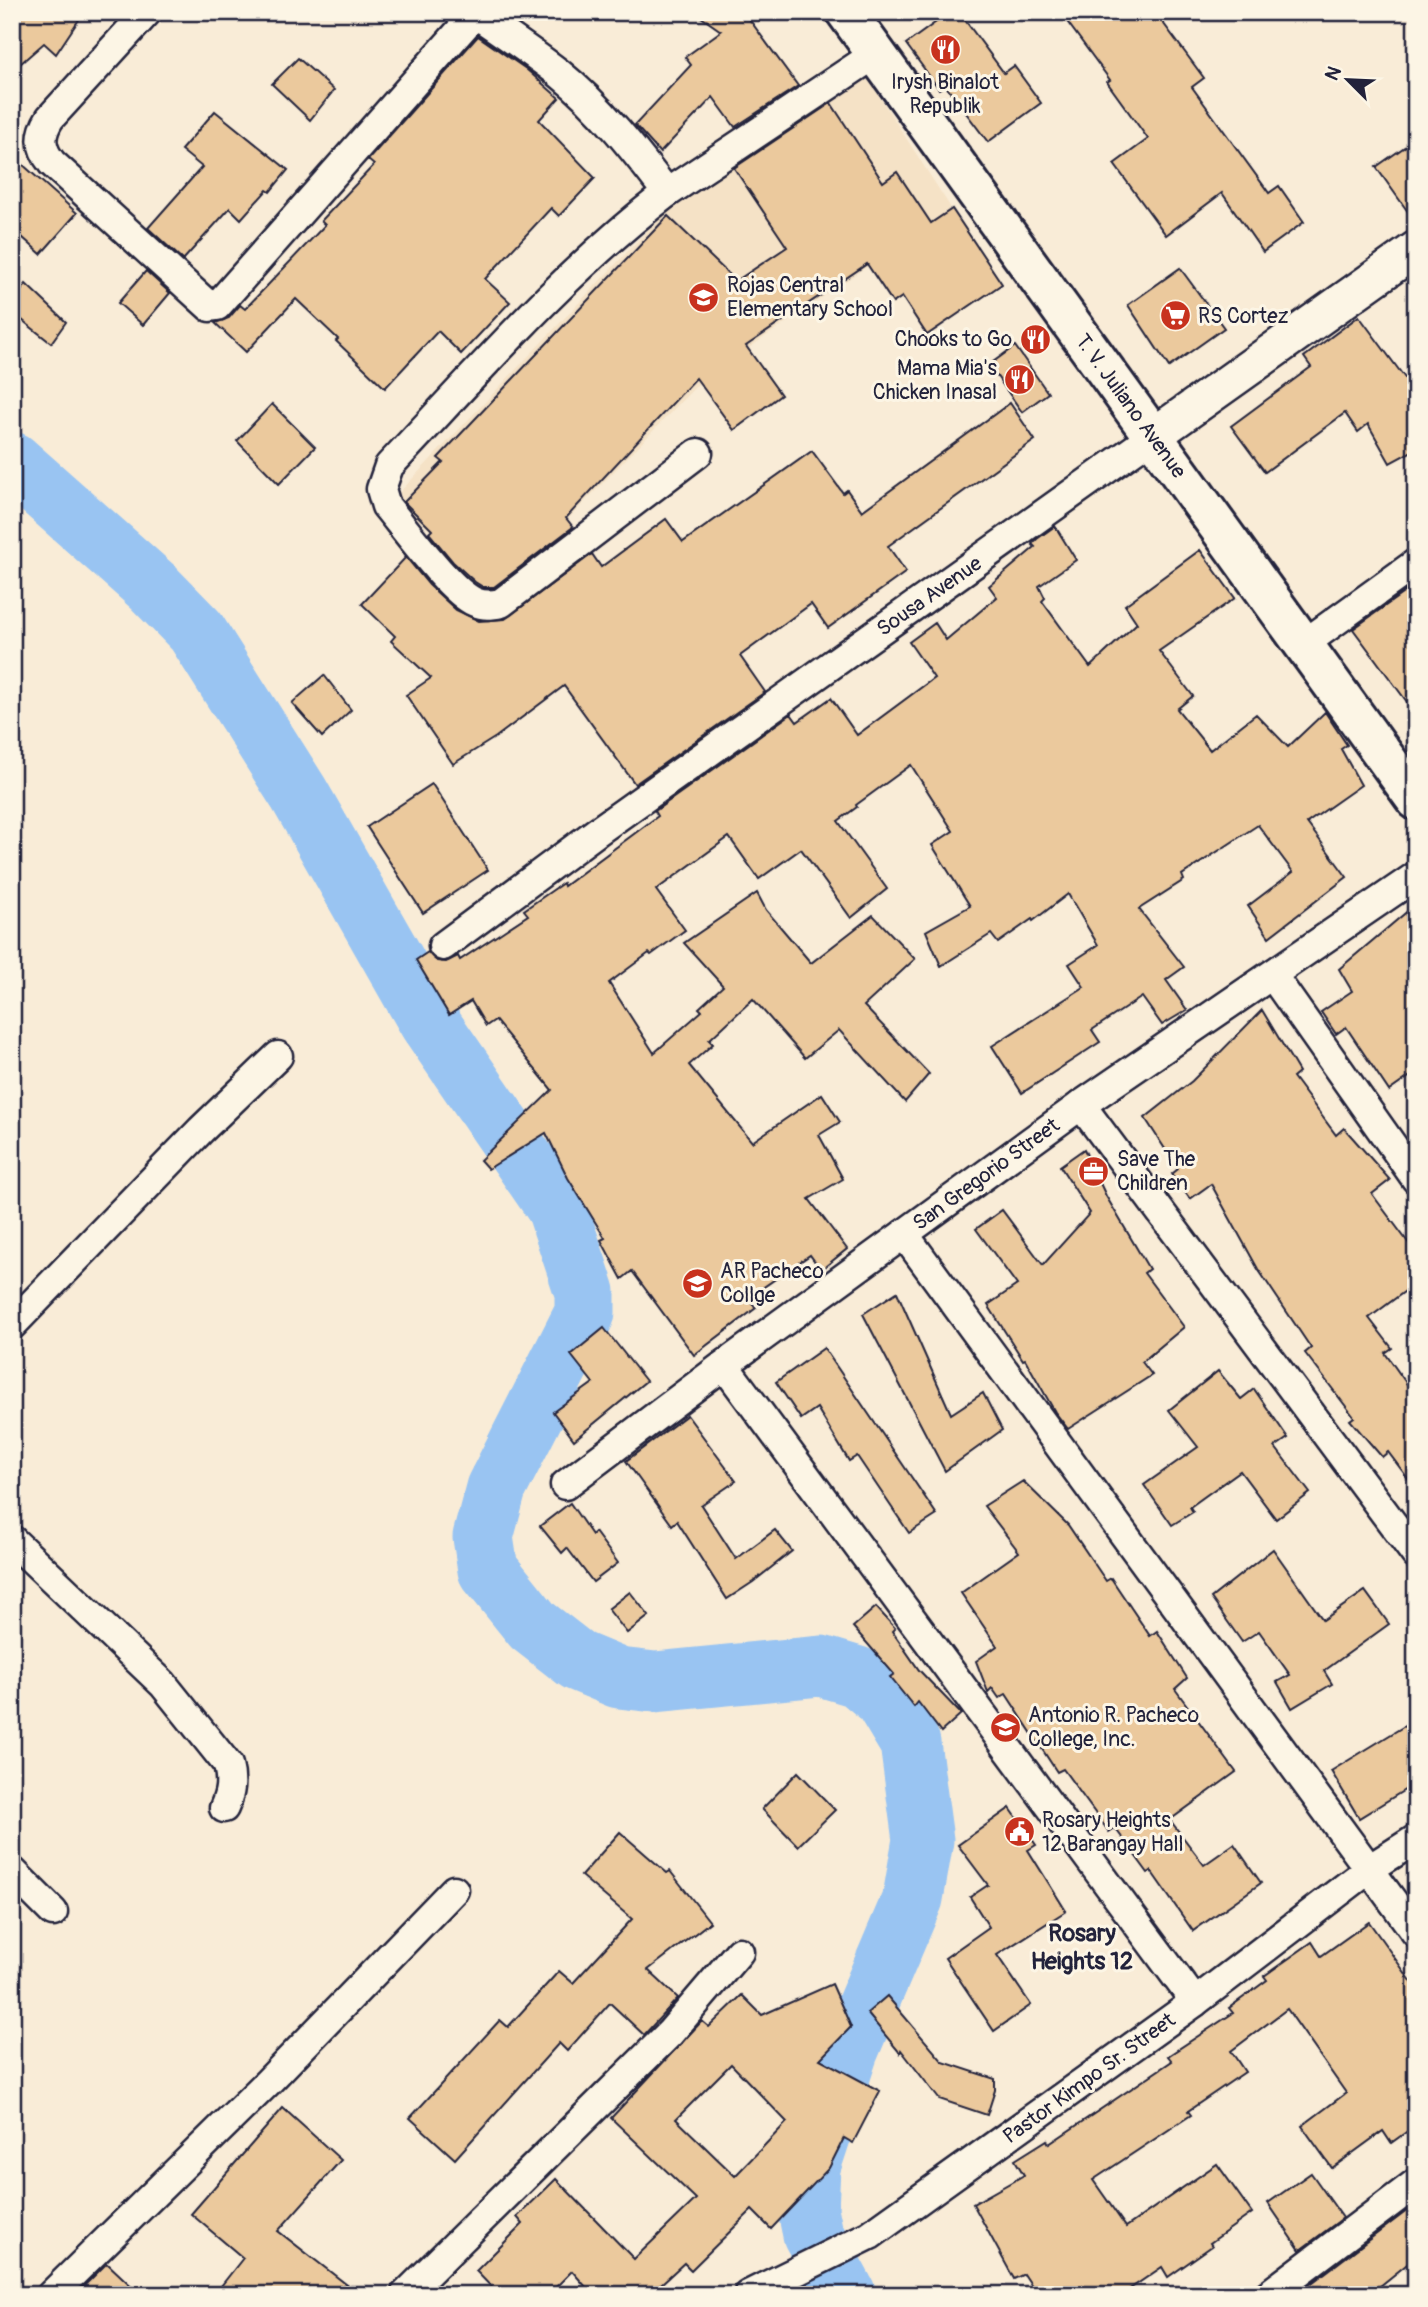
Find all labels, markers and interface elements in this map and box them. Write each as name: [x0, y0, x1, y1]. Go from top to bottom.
restaurant icon: Irysh Binalot Republik: [928, 33, 962, 67]
north arrow: [1312, 46, 1382, 116]
text: N: [1320, 63, 1347, 84]
place label: Irysh Binalot Republik: [891, 69, 1000, 120]
place label: Rojas Central Elementary School: [727, 272, 893, 323]
school or university icon: Rojas Central Elementary School: [687, 280, 721, 314]
supermarket icon: RS Cortez: [1158, 299, 1192, 333]
place label: RS Cortez: [1198, 303, 1289, 330]
restaurant icon: Chooks to Go: [1018, 322, 1052, 356]
place label: Chooks to Go: [894, 326, 1012, 353]
street label: T. V. Juliano Avenue: [1069, 329, 1192, 484]
place label: Mama Mia's Chicken Inasal: [873, 355, 998, 406]
restaurant icon: Mama Mia's Chicken Inasal: [1003, 363, 1037, 397]
street label: Sousa Avenue: [871, 550, 988, 643]
street label: San Gregorio Street: [908, 1112, 1065, 1237]
place label: Save The Children: [1117, 1146, 1196, 1197]
office icon: Save The Children: [1077, 1154, 1111, 1188]
place label: AR Pacheco Collge: [720, 1258, 824, 1309]
school or university icon: AR Pacheco Collge: [680, 1266, 714, 1300]
place label: Antonio R. Pacheco College, Inc.: [1028, 1702, 1199, 1753]
school or university icon: Antonio R. Pacheco College, Inc.: [988, 1710, 1022, 1744]
place label: Rosary Heights 12 Barangay Hall: [1042, 1807, 1184, 1858]
public building icon: Rosary Heights 12 Barangay Hall: [1002, 1815, 1036, 1849]
district label: Rosary Heights 12: [1031, 1919, 1133, 1976]
street label: Pastor Kimpo Sr. Street: [998, 2006, 1181, 2150]

